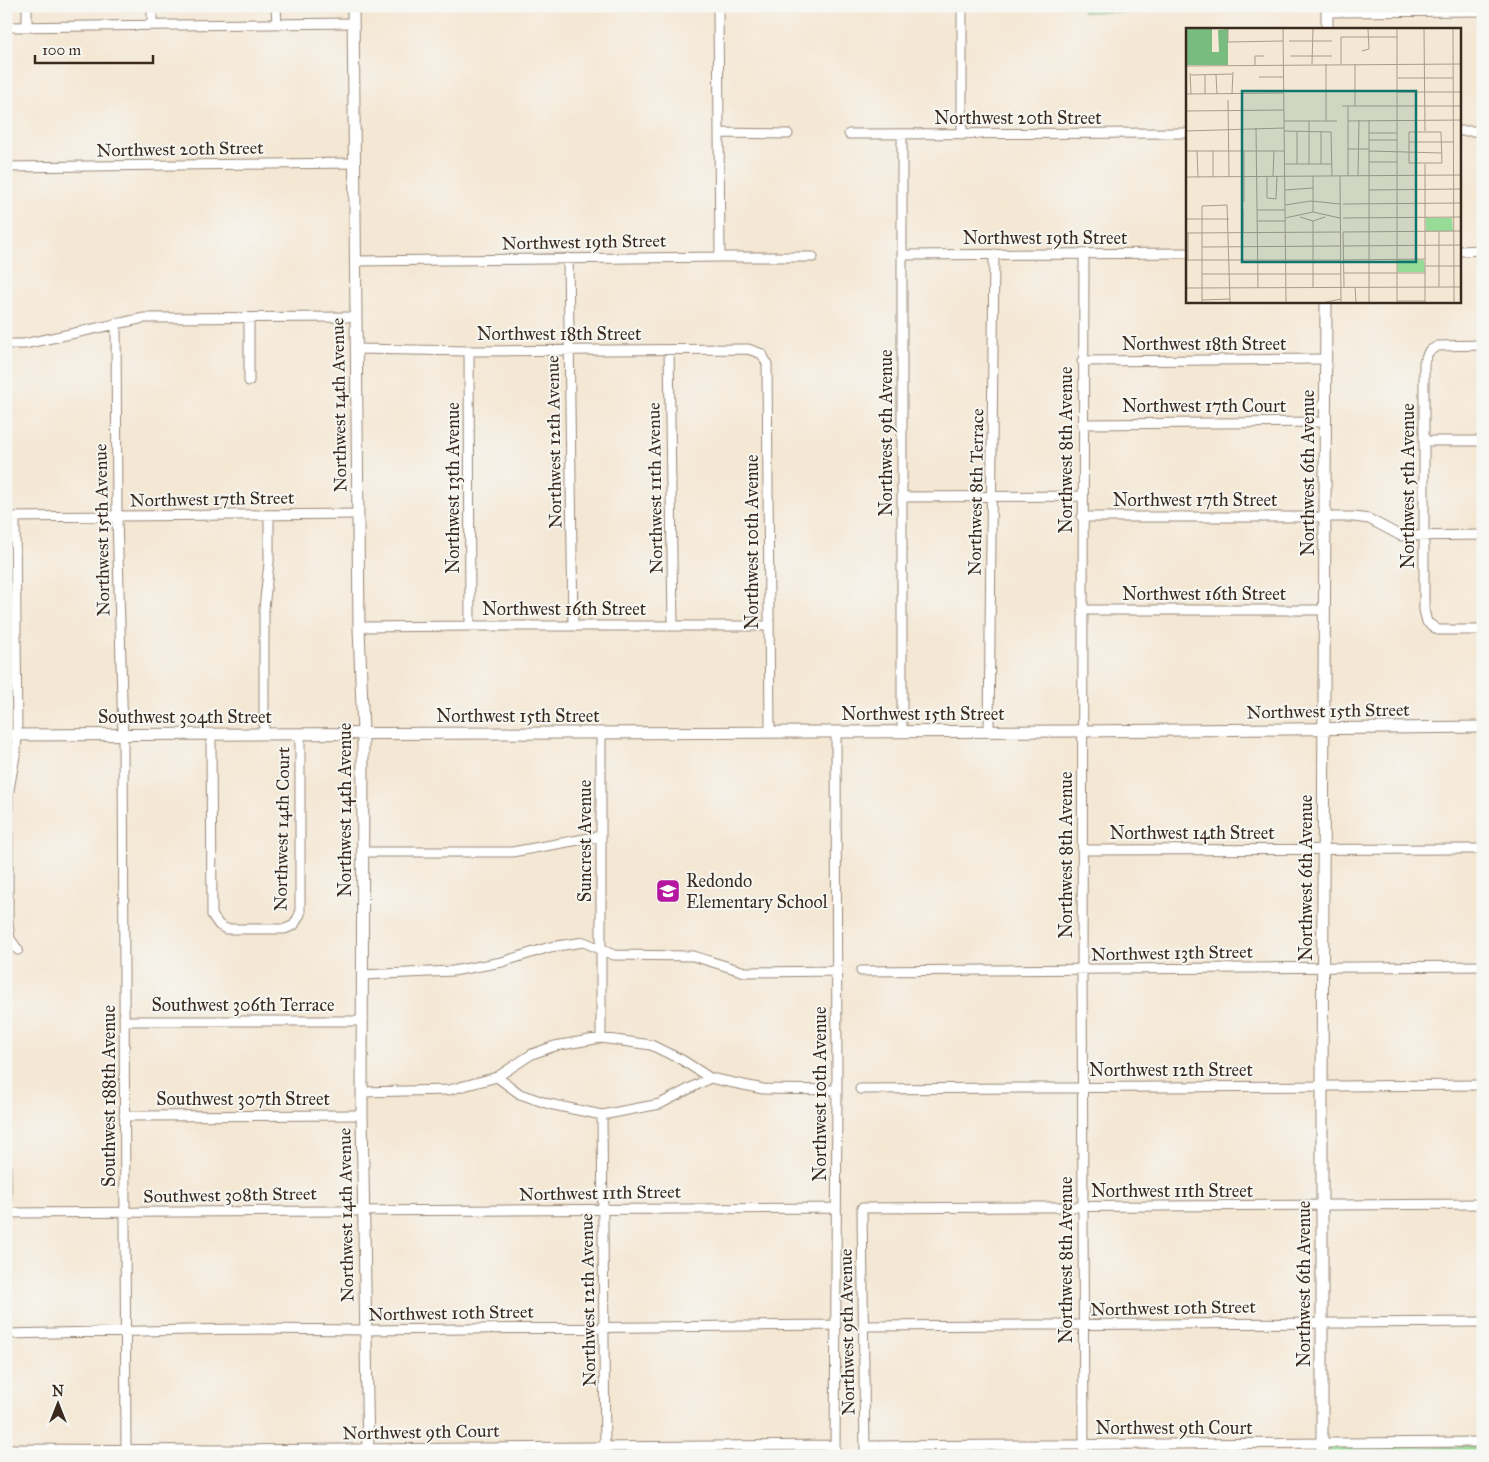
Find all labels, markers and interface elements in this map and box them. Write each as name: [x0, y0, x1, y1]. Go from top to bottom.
inset map: [1186, 28, 1462, 302]
scale bar: [35, 32, 152, 64]
text: 100 m: [42, 41, 82, 59]
street label: Northwest 20th Street: [934, 107, 1102, 129]
street label: Northwest 20th Street: [96, 137, 264, 161]
street label: Northwest 19th Street: [963, 227, 1128, 249]
street label: Northwest 19th Street: [502, 230, 667, 254]
street label: Northwest 14th Avenue: [326, 318, 352, 492]
street label: Northwest 18th Street: [477, 323, 642, 345]
street label: Northwest 18th Street: [1122, 333, 1287, 355]
street label: Northwest 9th Avenue: [875, 350, 897, 516]
street label: Northwest 12th Avenue: [541, 355, 567, 529]
street label: Northwest 8th Avenue: [1055, 367, 1077, 533]
street label: Northwest 6th Avenue: [1297, 390, 1319, 556]
street label: Northwest 17th Court: [1122, 395, 1287, 417]
street label: Northwest 13th Avenue: [442, 402, 464, 574]
street label: Northwest 11th Avenue: [643, 402, 667, 574]
street label: Northwest 5th Avenue: [1397, 403, 1419, 569]
street label: Northwest 8th Terrace: [964, 408, 988, 576]
street label: Northwest 15th Avenue: [89, 444, 115, 616]
street label: Northwest 10th Avenue: [741, 455, 763, 629]
street label: Northwest 17th Street: [129, 487, 295, 511]
street label: Northwest 17th Street: [1113, 489, 1278, 511]
street label: Northwest 16th Street: [1122, 583, 1287, 605]
street label: Northwest 16th Street: [482, 598, 647, 620]
street label: Northwest 15th Street: [1246, 699, 1410, 723]
street label: Northwest 15th Street: [841, 703, 1005, 725]
street label: Northwest 15th Street: [436, 705, 600, 727]
street label: Southwest 304th Street: [98, 706, 273, 728]
street label: Northwest 14th Avenue: [334, 723, 356, 897]
street label: Northwest 14th Court: [270, 746, 294, 911]
street label: Northwest 8th Avenue: [1055, 772, 1077, 938]
street label: Suncrest Avenue: [574, 780, 596, 902]
street label: Northwest 6th Avenue: [1295, 795, 1317, 961]
street label: Northwest 14th Street: [1109, 822, 1275, 844]
place label: Redondo Elementary School: [686, 870, 828, 913]
school or university icon: Redondo Elementary School: [655, 878, 681, 904]
street label: Northwest 13th Street: [1091, 941, 1254, 965]
street label: Southwest 306th Terrace: [152, 994, 335, 1016]
street label: Southwest 188th Avenue: [98, 1005, 120, 1187]
street label: Northwest 10th Avenue: [809, 1007, 831, 1181]
street label: Northwest 12th Street: [1089, 1059, 1254, 1081]
street label: Southwest 307th Street: [156, 1088, 330, 1110]
street label: Northwest 14th Avenue: [333, 1128, 359, 1302]
street label: Northwest 8th Avenue: [1055, 1177, 1077, 1343]
street label: Northwest 11th Street: [1091, 1180, 1254, 1202]
street label: Northwest 11th Street: [519, 1181, 682, 1205]
street label: Southwest 308th Street: [143, 1182, 318, 1208]
street label: Northwest 6th Avenue: [1293, 1201, 1315, 1367]
street label: Northwest 12th Avenue: [575, 1213, 601, 1387]
street label: Northwest 9th Avenue: [835, 1248, 859, 1416]
street label: Northwest 10th Street: [1090, 1296, 1257, 1320]
street label: Northwest 10th Street: [368, 1301, 535, 1325]
north arrow: [32, 1380, 82, 1430]
text: N: [52, 1383, 64, 1400]
street label: Northwest 9th Court: [1095, 1417, 1253, 1439]
street label: Northwest 9th Court: [342, 1420, 500, 1444]

